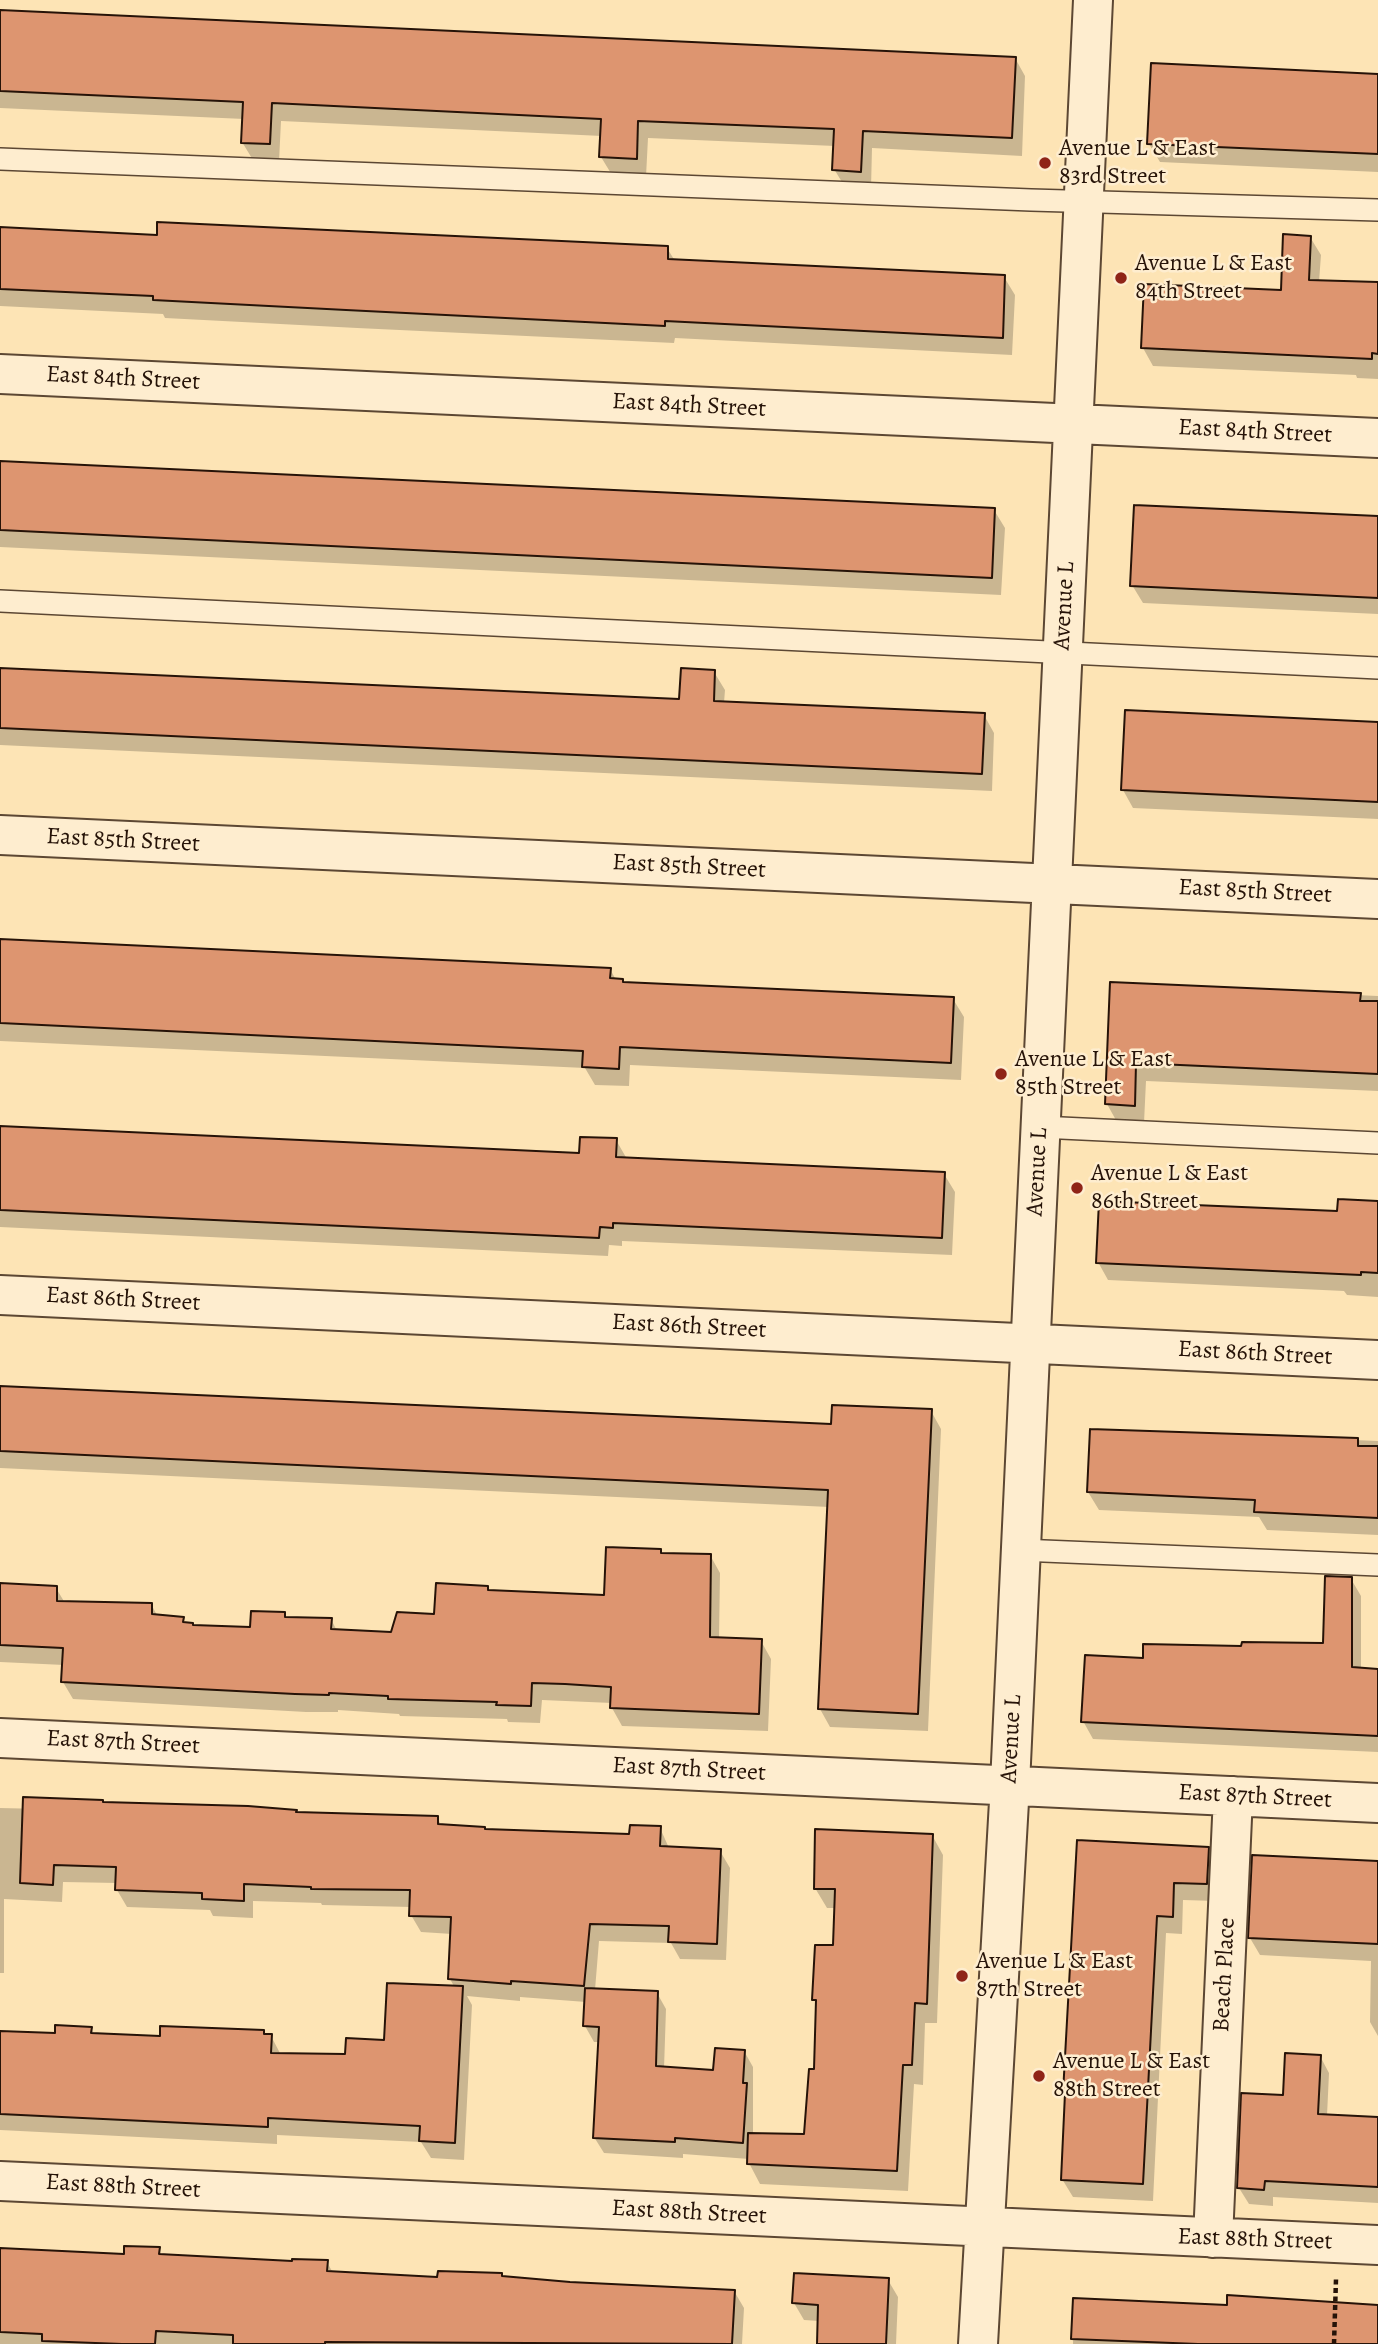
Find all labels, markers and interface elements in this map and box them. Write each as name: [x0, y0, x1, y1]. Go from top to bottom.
place label: Avenue L & East 83rd Street: [1059, 135, 1216, 191]
marker: Avenue L & East 83rd Street: [1037, 155, 1053, 171]
place label: Avenue L & East 84th Street: [1135, 250, 1292, 306]
marker: Avenue L & East 84th Street: [1113, 270, 1129, 286]
street label: East 84th Street: [45, 361, 201, 397]
street label: East 84th Street: [611, 388, 767, 424]
street label: East 84th Street: [1177, 414, 1333, 450]
street label: Avenue L: [1048, 561, 1082, 651]
street label: East 85th Street: [46, 823, 200, 859]
street label: East 85th Street: [612, 849, 766, 885]
street label: East 85th Street: [1178, 874, 1332, 910]
place label: Avenue L & East 85th Street: [1015, 1046, 1172, 1102]
marker: Avenue L & East 85th Street: [993, 1066, 1009, 1082]
street label: Avenue L: [1021, 1127, 1055, 1217]
place label: Avenue L & East 86th Street: [1091, 1160, 1248, 1216]
marker: Avenue L & East 86th Street: [1069, 1180, 1085, 1196]
street label: East 86th Street: [45, 1282, 201, 1318]
street label: East 86th Street: [611, 1309, 767, 1345]
street label: East 86th Street: [1177, 1336, 1333, 1372]
street label: Avenue L: [995, 1694, 1029, 1784]
street label: East 87th Street: [46, 1725, 200, 1761]
street label: East 87th Street: [612, 1752, 766, 1788]
street label: East 87th Street: [1178, 1779, 1332, 1815]
street label: Beach Place: [1208, 1917, 1242, 2033]
place label: Avenue L & East 87th Street: [976, 1948, 1133, 2004]
marker: Avenue L & East 87th Street: [954, 1968, 970, 1984]
place label: Avenue L & East 88th Street: [1053, 2048, 1210, 2104]
marker: Avenue L & East 88th Street: [1031, 2068, 1047, 2084]
street label: East 88th Street: [45, 2169, 201, 2205]
street label: East 88th Street: [611, 2195, 767, 2231]
street label: East 88th Street: [1177, 2223, 1333, 2257]

